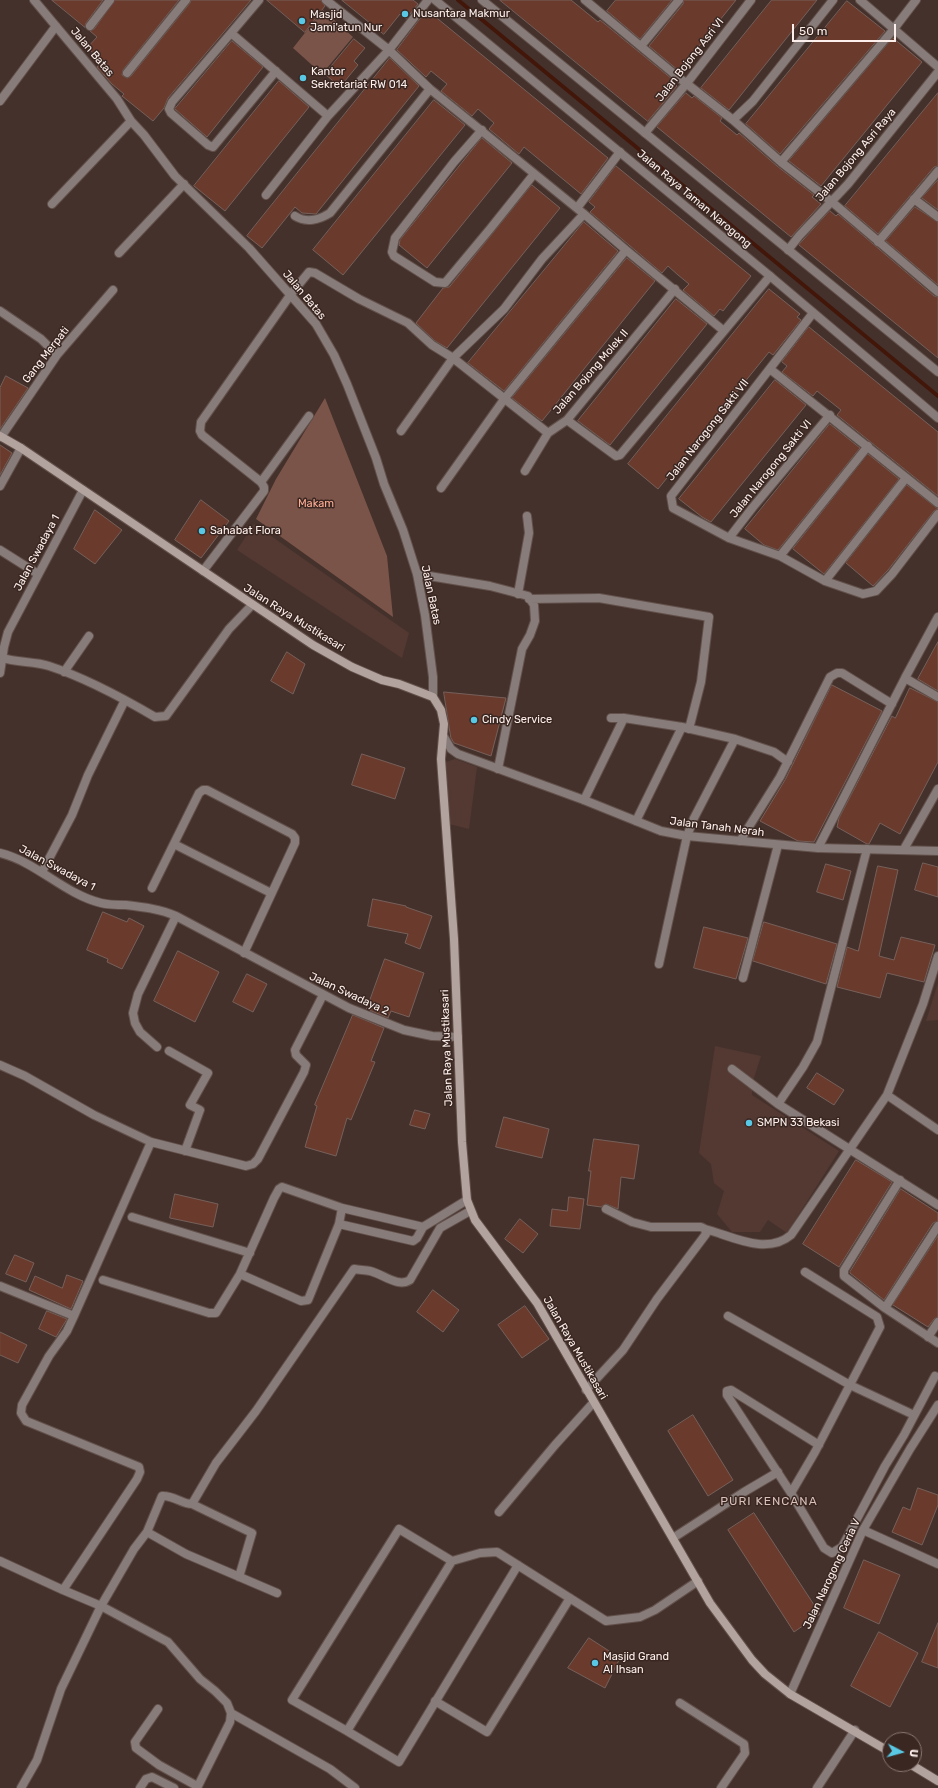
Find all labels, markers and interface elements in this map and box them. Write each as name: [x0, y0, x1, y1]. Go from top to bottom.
place label: Nusantara Makmur: [413, 7, 510, 21]
place label: Masjid Jami'atun Nur: [310, 8, 382, 34]
marker: Nusantara Makmur: [400, 9, 410, 19]
marker: Masjid Jami'atun Nur: [297, 16, 307, 26]
street label: Jalan Bojong Asri VI: [653, 16, 727, 104]
scale bar: [794, 16, 898, 42]
text: 50 m: [799, 24, 827, 38]
street label: Jalan Batas: [68, 25, 116, 79]
place label: Kantor Sekretariat RW 014: [311, 65, 407, 91]
marker: Kantor Sekretariat RW 014: [298, 73, 308, 83]
street label: Jalan Bojong Asri Raya: [813, 106, 899, 204]
street label: Jalan Raya Taman Narogong: [634, 147, 754, 251]
street label: Jalan Batas: [280, 268, 328, 322]
street label: Gang Merpati: [20, 324, 72, 386]
street label: Jalan Bojong Molek II: [551, 327, 631, 417]
street label: Jalan Narogong Sakti VII: [664, 376, 752, 484]
street label: Jalan Narogong Sakti VI: [727, 417, 815, 521]
park label: Makam: [298, 497, 334, 511]
street label: Jalan Swadaya 1: [11, 513, 63, 593]
place label: Sahabat Flora: [210, 524, 281, 538]
marker: Sahabat Flora: [197, 526, 207, 536]
street label: Jalan Batas: [418, 564, 444, 626]
street label: Jalan Raya Mustikasari: [241, 581, 347, 655]
place label: Cindy Service: [482, 713, 552, 727]
marker: Cindy Service: [469, 715, 479, 725]
street label: Jalan Tanah Nerah: [669, 815, 765, 839]
street label: Jalan Swadaya 1: [17, 842, 97, 894]
street label: Jalan Swadaya 2: [307, 970, 391, 1018]
street label: Jalan Raya Mustikasari: [438, 989, 456, 1107]
place label: SMPN 33 Bekasi: [757, 1116, 839, 1130]
marker: SMPN 33 Bekasi: [744, 1118, 754, 1128]
street label: Jalan Raya Mustikasari: [540, 1294, 610, 1402]
district label: PURI KENCANA: [720, 1495, 818, 1509]
street label: Jalan Narogong Ceria V: [801, 1517, 863, 1631]
place label: Masjid Grand Al Ihsan: [603, 1650, 669, 1676]
marker: Masjid Grand Al Ihsan: [590, 1658, 600, 1668]
north arrow: [882, 1732, 922, 1772]
text: U: [907, 1749, 920, 1758]

